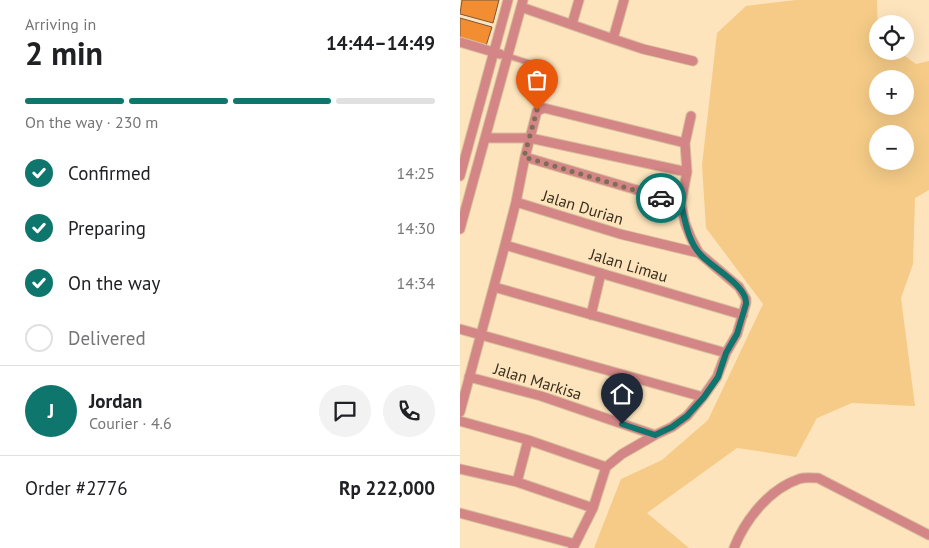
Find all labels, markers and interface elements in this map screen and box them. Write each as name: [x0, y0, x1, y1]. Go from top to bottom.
text: Arriving in: [25, 14, 96, 34]
map controls: [869, 15, 914, 170]
button: locate: [869, 15, 914, 60]
text: 14:44–14:49: [326, 31, 435, 55]
text: 2 min: [25, 32, 103, 74]
pin: [516, 59, 558, 110]
icon: bag: [523, 66, 551, 94]
button: +: [869, 70, 914, 115]
text: On the way · 230 m: [25, 112, 158, 132]
button: −: [869, 125, 914, 170]
icon: check: [25, 159, 53, 187]
text: Confirmed: [68, 161, 151, 185]
text: 14:25: [397, 163, 435, 183]
courier: [636, 173, 686, 223]
icon: car: [647, 184, 675, 212]
street label: Jalan Durian: [539, 185, 626, 229]
icon: check: [25, 214, 53, 242]
text: Preparing: [68, 216, 146, 240]
text: 14:30: [397, 218, 435, 238]
street label: Jalan Limau: [587, 243, 670, 286]
icon: check: [25, 269, 53, 297]
text: On the way: [68, 271, 160, 295]
text: 14:34: [397, 273, 435, 293]
text: Delivered: [68, 326, 146, 350]
street label: Jalan Markisa: [491, 358, 584, 404]
pin: [601, 373, 643, 424]
icon: home: [608, 380, 636, 408]
button: chat: [319, 385, 371, 437]
button: phone: [383, 385, 435, 437]
text: Jordan: [89, 389, 142, 413]
text: J: [48, 399, 54, 423]
text: Courier · 4.6: [89, 413, 172, 433]
text: Order #2776: [25, 476, 128, 500]
text: Rp 222,000: [339, 476, 435, 500]

